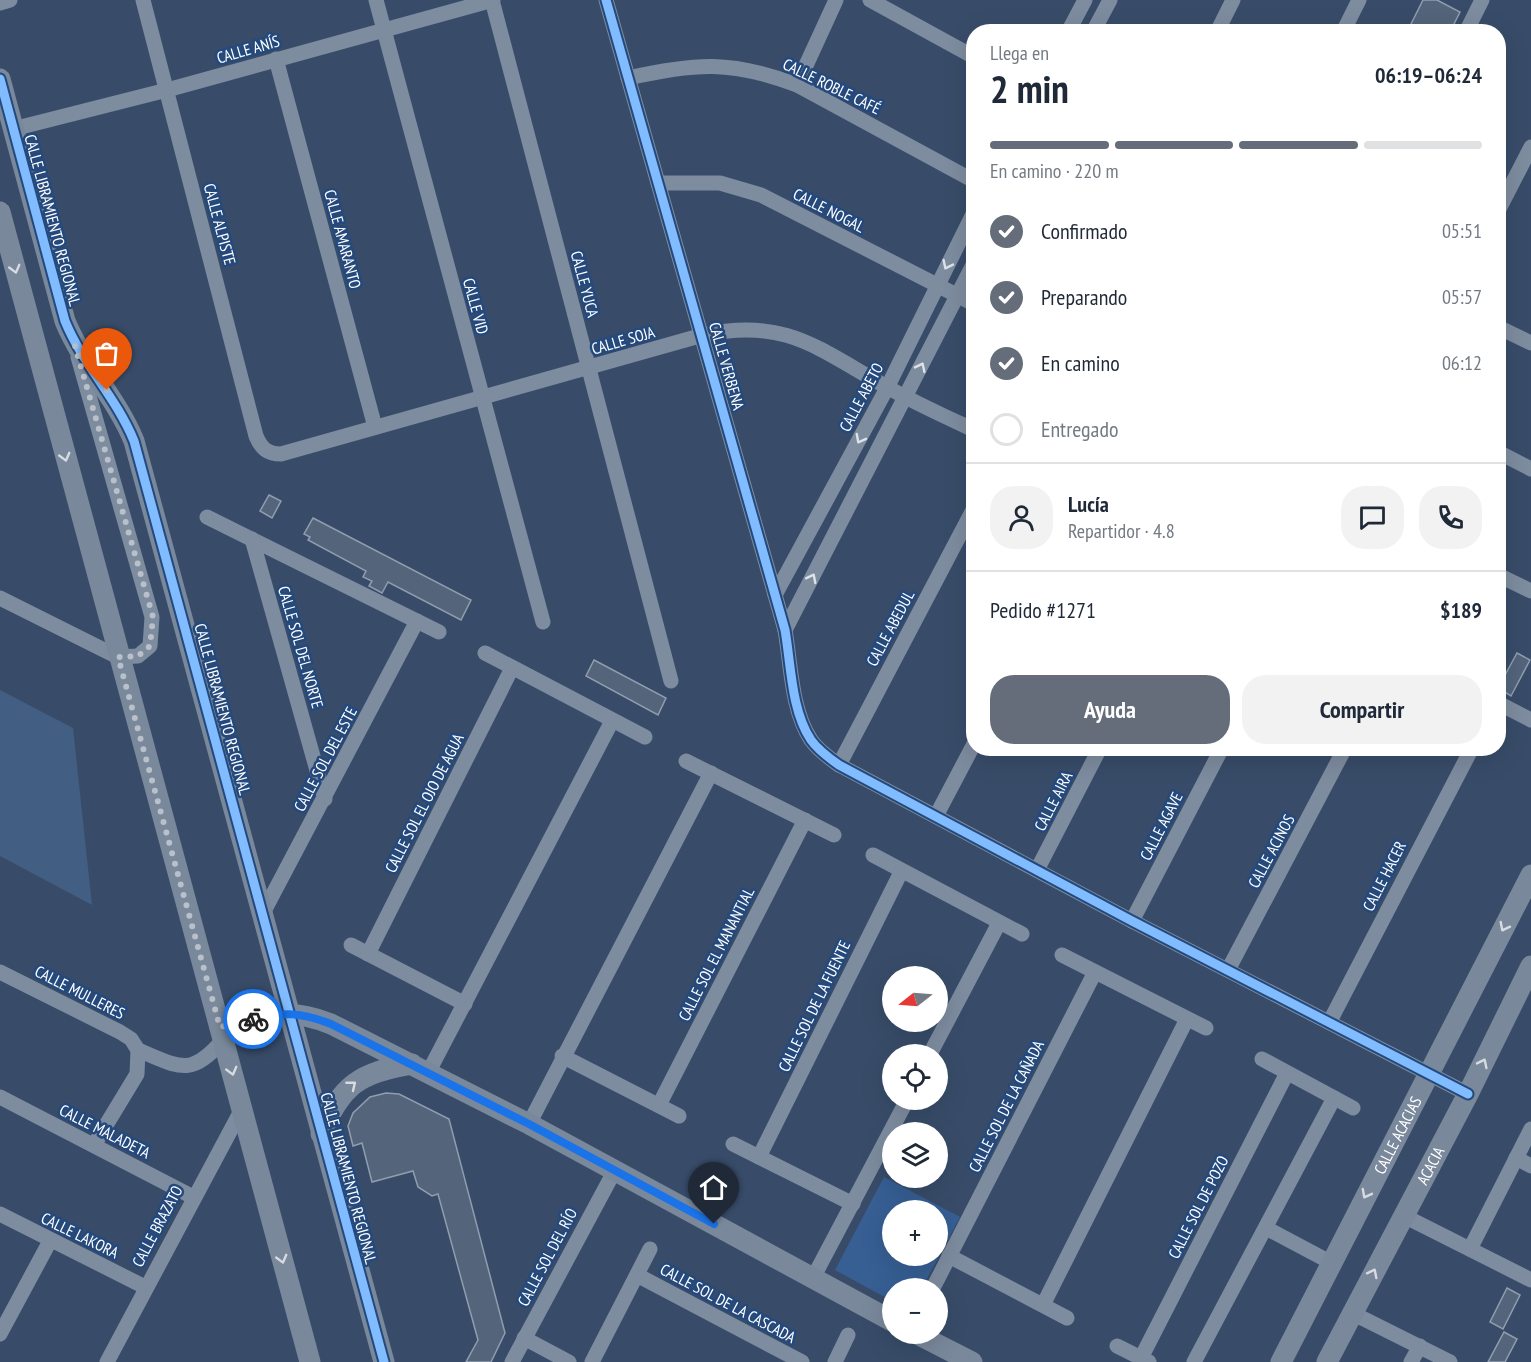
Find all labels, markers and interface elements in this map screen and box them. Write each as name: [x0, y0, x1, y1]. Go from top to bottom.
street label: CALLE ANÍS: [214, 30, 282, 67]
text: Llega en: [990, 40, 1049, 66]
street label: CALLE ROBLE CAFÉ: [780, 54, 884, 118]
text: 06:19–06:24: [1375, 61, 1482, 89]
text: 2 min: [990, 63, 1069, 114]
street label: CALLE LIBRAMIENTO REGIONAL: [20, 132, 86, 308]
text: En camino · 220 m: [990, 158, 1119, 184]
street label: CALLE ALPISTE: [200, 181, 241, 267]
street label: CALLE NOGAL: [790, 183, 868, 237]
street label: CALLE AMARANTO: [320, 187, 366, 291]
icon: check: [990, 215, 1023, 248]
text: Confirmado: [1041, 217, 1127, 245]
text: 05:51: [1442, 218, 1482, 244]
street label: CALLE YUCA: [567, 249, 604, 320]
one-way arrow: [943, 258, 955, 269]
one-way arrow: [8, 263, 20, 273]
street label: CALLE VID: [459, 276, 493, 336]
icon: check: [990, 281, 1023, 314]
text: Preparando: [1041, 283, 1127, 311]
text: 05:57: [1442, 284, 1482, 310]
street label: CALLE VERBENA: [705, 320, 749, 413]
street label: CALLE SOJA: [589, 321, 657, 359]
pin: [81, 328, 132, 390]
icon: bag: [90, 337, 123, 370]
icon: check: [990, 347, 1023, 380]
text: En camino: [1041, 349, 1120, 377]
text: 06:12: [1442, 350, 1482, 376]
street label: CALLE ABETO: [835, 359, 888, 435]
one-way arrow: [914, 363, 925, 374]
text: Entregado: [1041, 415, 1118, 443]
one-way arrow: [856, 433, 867, 443]
one-way arrow: [58, 451, 70, 462]
button: person: [990, 486, 1053, 549]
button: chat: [1341, 486, 1404, 549]
button: phone: [1419, 486, 1482, 549]
text: Lucía: [1068, 490, 1109, 518]
text: Repartidor · 4.8: [1068, 518, 1175, 544]
one-way arrow: [805, 573, 816, 584]
street label: CALLE SOL DEL NORTE: [274, 584, 328, 711]
street label: CALLE ABEDUL: [862, 586, 918, 669]
text: Pedido #1271: [990, 596, 1096, 624]
text: $189: [1440, 596, 1482, 624]
street label: CALLE LIBRAMIENTO REGIONAL: [190, 621, 256, 797]
button: Ayuda: [990, 675, 1230, 744]
button: Compartir: [1242, 675, 1482, 744]
street label: CALLE SOL DEL ESTE: [289, 703, 361, 815]
street label: CALLE SOL EL OJO DE AGUA: [380, 730, 468, 876]
street label: CALLE AIRA: [1030, 768, 1077, 834]
street label: CALLE AGAVE: [1135, 788, 1187, 863]
street label: CALLE ACINOS: [1243, 811, 1299, 891]
street label: CALLE HACER: [1358, 837, 1410, 914]
street label: CALLE SOL EL MANANTIAL: [674, 884, 758, 1024]
one-way arrow: [1500, 921, 1512, 932]
street label: CALLE SOL DE LA FUENTE: [774, 937, 854, 1075]
street label: CALLE MULLERES: [32, 961, 128, 1023]
north arrow: [882, 966, 948, 1032]
map controls: [882, 966, 948, 1344]
courier: [223, 989, 283, 1049]
icon: bike: [237, 1003, 270, 1036]
street label: CALLE SOL DE LA CAÑADA: [964, 1036, 1048, 1175]
button: locate: [882, 1044, 948, 1110]
one-way arrow: [1476, 1059, 1488, 1070]
one-way arrow: [224, 1066, 237, 1076]
one-way arrow: [345, 1082, 356, 1093]
street label: CALLE LIBRAMIENTO REGIONAL: [316, 1090, 382, 1266]
street label: CALLE ACACIAS: [1369, 1093, 1426, 1177]
street label: CALLE MALADETA: [56, 1100, 154, 1163]
button: layers: [882, 1122, 948, 1188]
street label: ACACIA: [1412, 1143, 1449, 1188]
street label: CALLE SOL DE POZO: [1163, 1152, 1233, 1262]
pin: [688, 1162, 739, 1224]
icon: home: [697, 1171, 730, 1204]
street label: CALLE BRAZATO: [127, 1182, 187, 1270]
one-way arrow: [1362, 1187, 1373, 1198]
button: +: [882, 1200, 948, 1266]
street label: CALLE SOL DEL RÍO: [513, 1204, 581, 1309]
street label: CALLE LAKORA: [38, 1208, 122, 1262]
one-way arrow: [275, 1254, 288, 1264]
street label: CALLE SOL DE LA CASCADA: [657, 1259, 799, 1347]
one-way arrow: [1366, 1268, 1377, 1279]
button: −: [882, 1278, 948, 1344]

